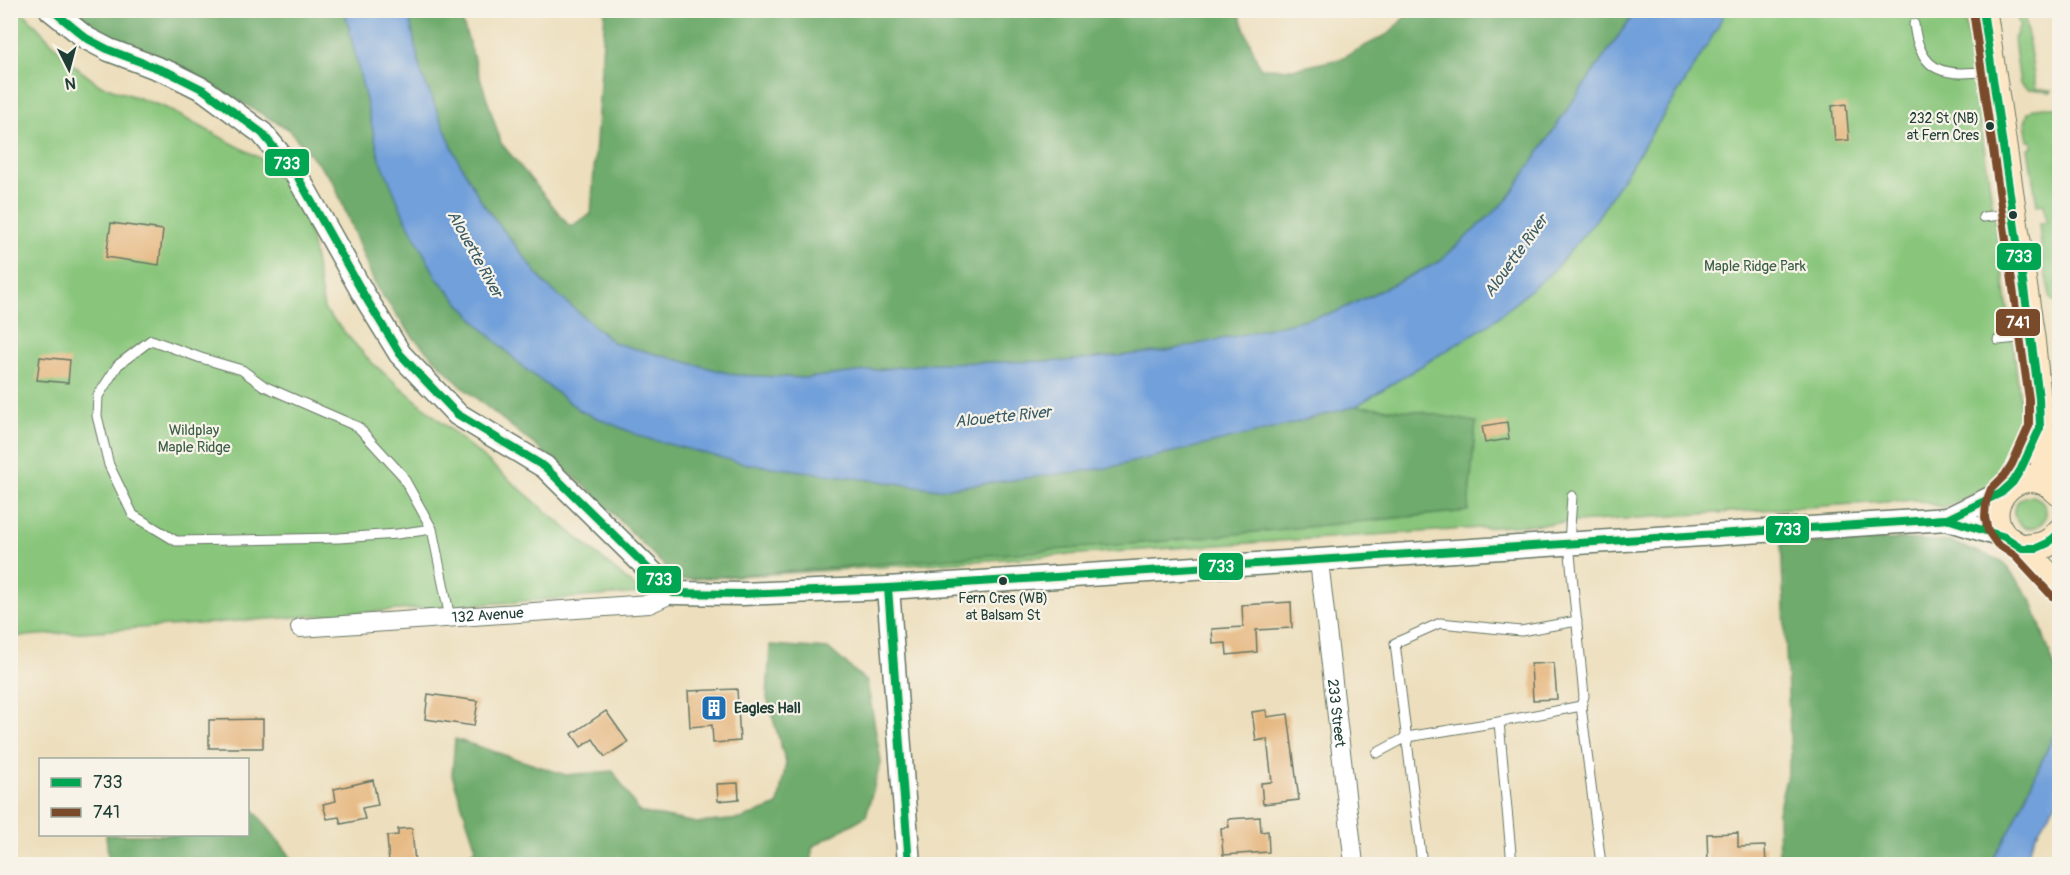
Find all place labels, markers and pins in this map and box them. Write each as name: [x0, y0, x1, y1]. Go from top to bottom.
place label: 232 St (NB) at Fern Cres: [1907, 110, 1980, 144]
marker: 232 St (NB) at Fern Cres: [1984, 120, 1996, 132]
unlabelled marker: [2007, 209, 2019, 221]
marker: Fern Cres (WB) at Balsam St: [997, 575, 1009, 587]
place label: Fern Cres (WB) at Balsam St: [958, 590, 1048, 624]
building icon: Eagles Hall: [699, 693, 729, 723]
place label: Eagles Hall: [734, 699, 801, 718]

